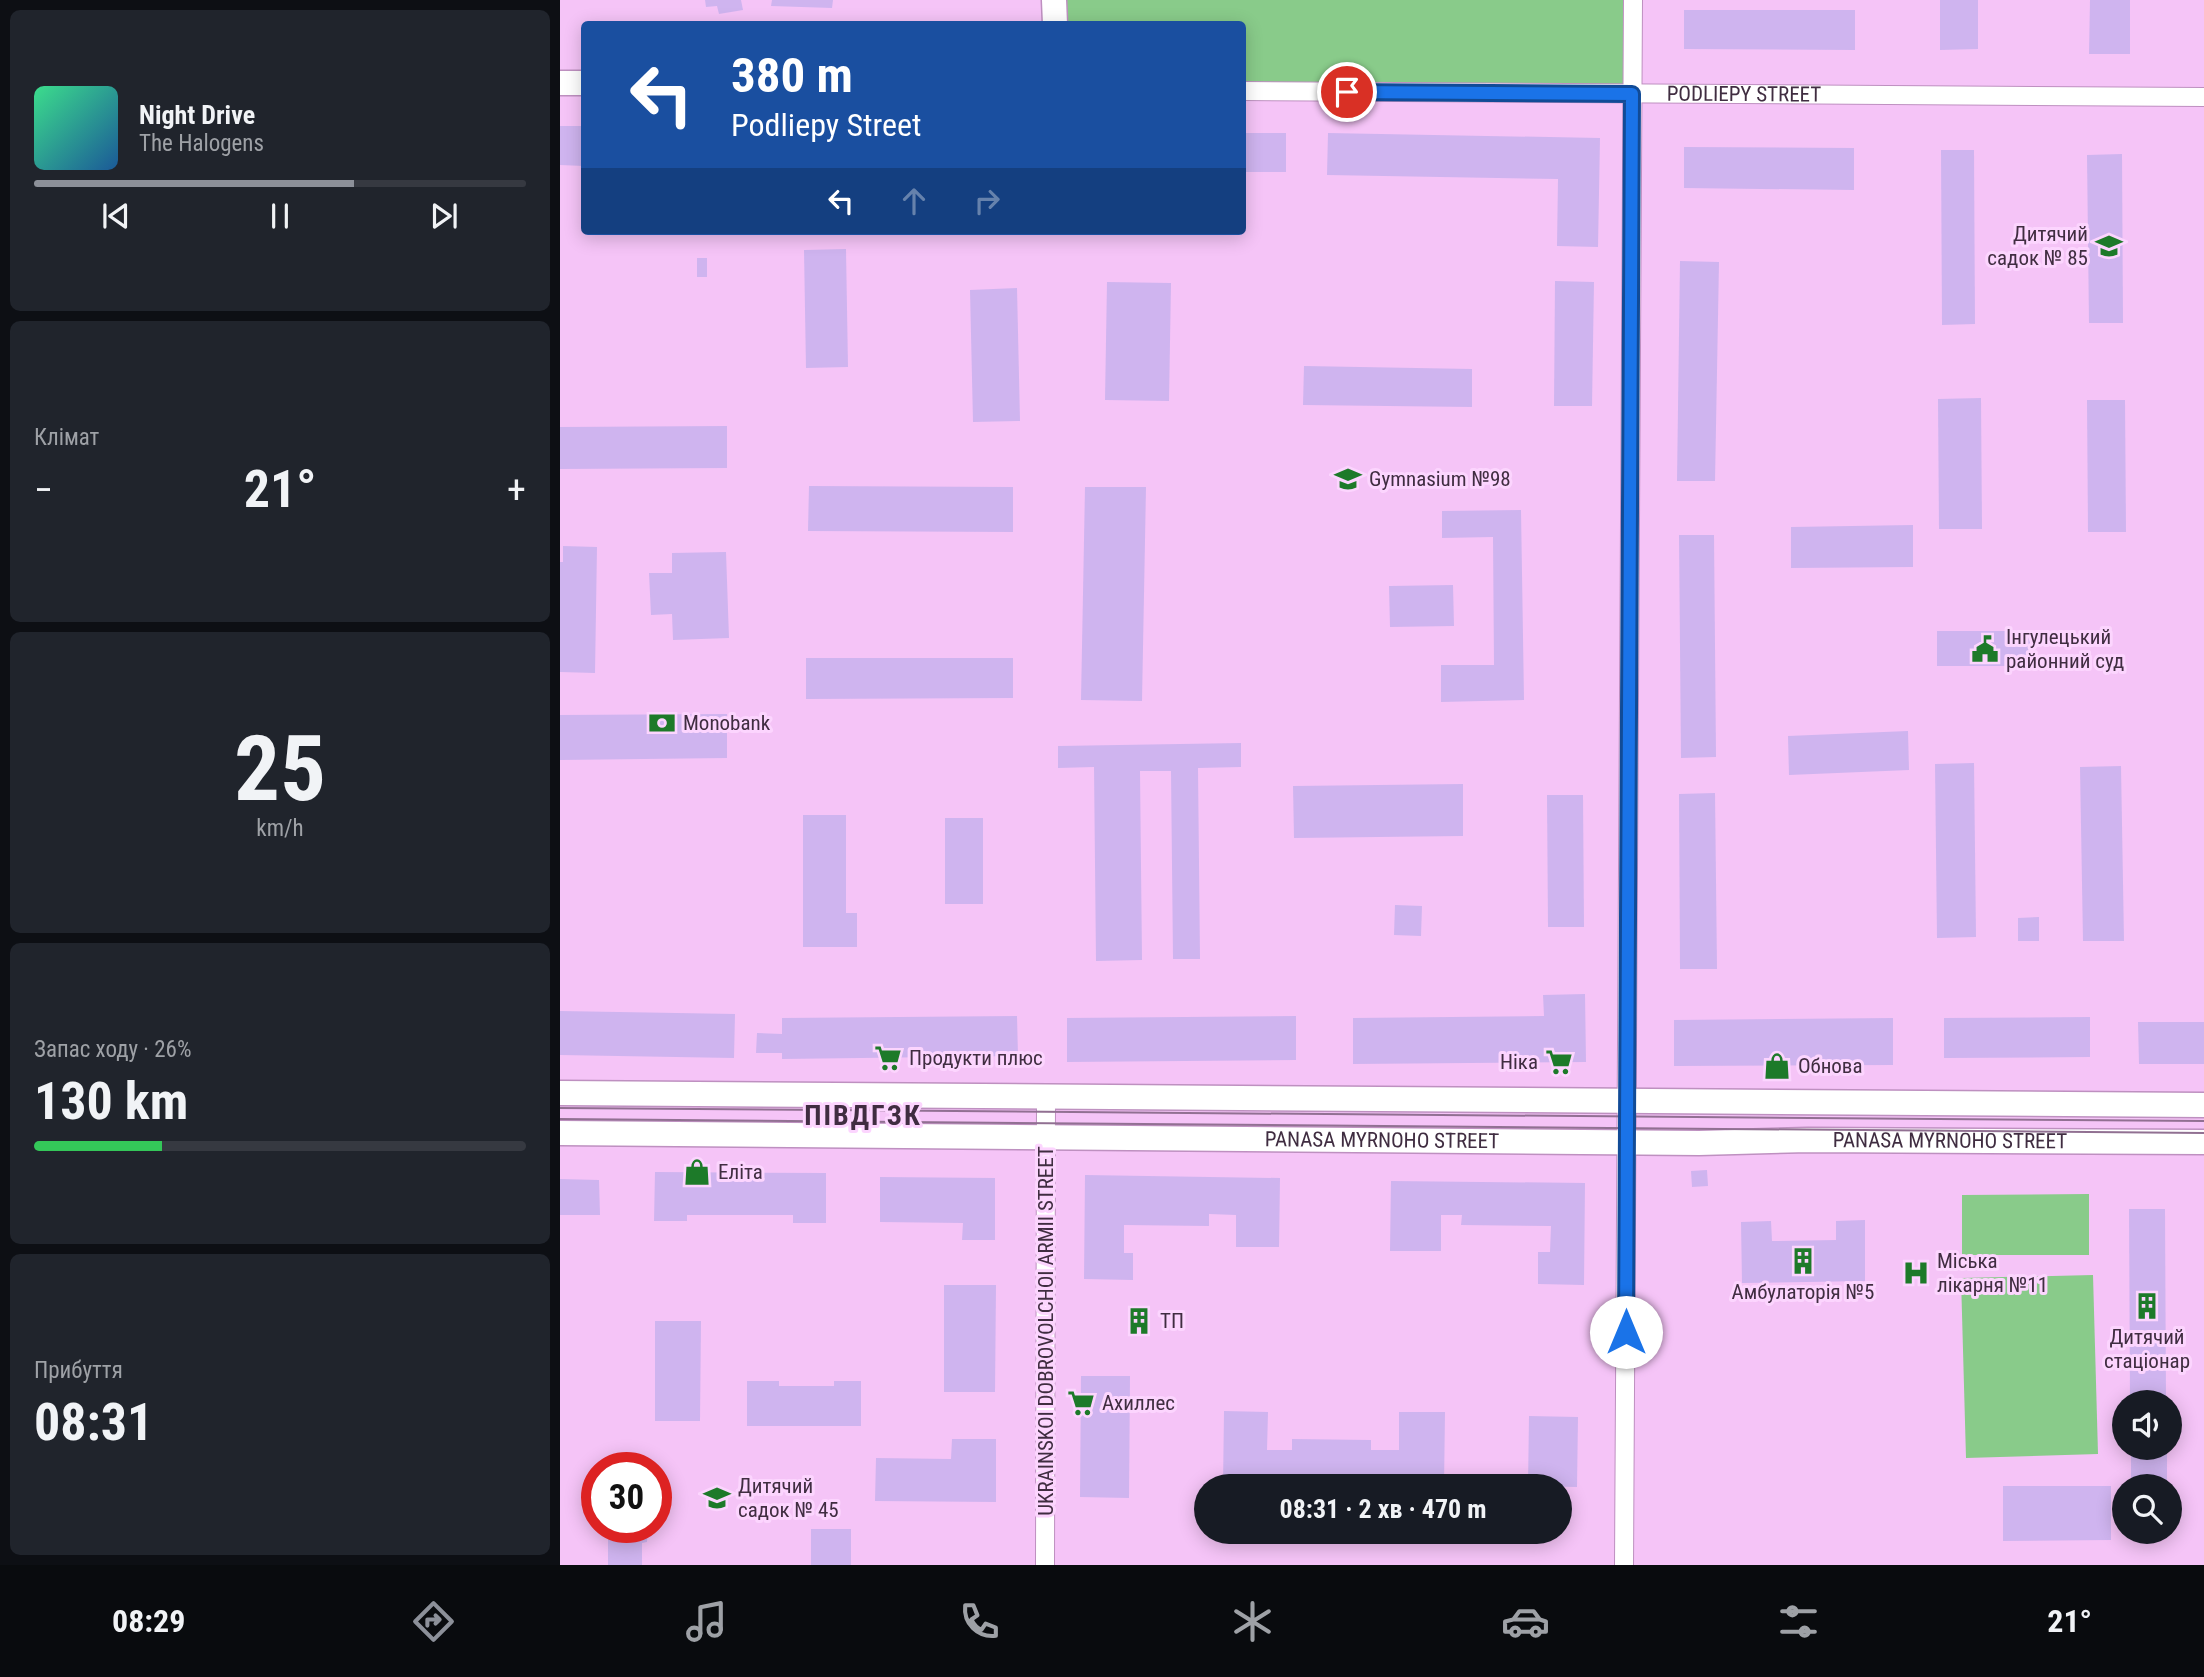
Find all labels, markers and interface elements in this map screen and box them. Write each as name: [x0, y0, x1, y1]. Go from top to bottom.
text: 380 m: [731, 47, 853, 104]
icon: left: [616, 49, 707, 140]
pin: [1317, 62, 1377, 122]
icon: arrive: [1328, 73, 1366, 111]
street label: PODLIEPY STREET: [1667, 82, 1821, 107]
text: Night Drive: [139, 100, 255, 130]
text: Podliepy Street: [731, 106, 921, 144]
text: The Halogens: [139, 130, 264, 157]
icon: left: [822, 182, 860, 220]
icon: ahead: [895, 182, 933, 220]
icon: right: [968, 182, 1006, 220]
icon: previous: [97, 197, 135, 235]
icon: pause: [261, 197, 299, 235]
icon: next: [425, 197, 463, 235]
place label: Дитячий садок № 85: [1987, 222, 2088, 270]
school or university icon: Дитячий садок № 85: [2094, 231, 2124, 261]
text: Клімат: [34, 424, 99, 451]
text: 21°: [244, 459, 316, 520]
school or university icon: Gymnasium №98: [1333, 464, 1363, 494]
place label: Gymnasium №98: [1369, 467, 1511, 491]
text: −: [34, 468, 53, 512]
text: +: [507, 468, 526, 512]
place label: Інгулецький районний суд: [2006, 625, 2124, 673]
public building icon: Інгулецький районний суд: [1970, 634, 2000, 664]
bank icon: Monobank: [647, 708, 677, 738]
place label: Monobank: [683, 711, 771, 735]
text: 25: [234, 716, 326, 822]
text: km/h: [256, 815, 304, 842]
text: Запас ходу · 26%: [34, 1036, 192, 1063]
supermarket icon: Продукти плюс: [873, 1043, 903, 1073]
place label: Продукти плюс: [909, 1046, 1043, 1070]
supermarket icon: Ніка: [1544, 1047, 1574, 1077]
place label: Ніка: [1500, 1050, 1538, 1074]
shop icon: Обнова: [1762, 1051, 1792, 1081]
place label: Обнова: [1798, 1054, 1863, 1078]
text: 130 km: [34, 1071, 188, 1132]
district label: ПІВДГЗК: [804, 1099, 922, 1132]
street label: PANASA MYRNOHO STREET: [1265, 1127, 1499, 1153]
street label: PANASA MYRNOHO STREET: [1833, 1128, 2067, 1153]
street label: UKRAINSKOI DOBROVOLCHOI ARMII STREET: [1034, 1146, 1058, 1516]
shop icon: Еліта: [682, 1157, 712, 1187]
place label: Еліта: [718, 1160, 763, 1184]
building icon: Амбулаторія №5: [1788, 1246, 1818, 1276]
place label: Міська лікарня №11: [1937, 1249, 2048, 1297]
hospital icon: Міська лікарня №11: [1901, 1258, 1931, 1288]
place label: Амбулаторія №5: [1732, 1280, 1874, 1304]
building icon: Дитячий стаціонар: [2132, 1291, 2162, 1321]
position arrow: [1589, 1295, 1663, 1369]
building icon: ТП: [1124, 1306, 1154, 1336]
place label: ТП: [1160, 1309, 1184, 1333]
place label: Дитячий стаціонар: [2104, 1325, 2190, 1373]
text: Прибуття: [34, 1357, 123, 1384]
supermarket icon: Ахиллес: [1066, 1388, 1096, 1418]
map controls: [2112, 1390, 2182, 1544]
button: sound: [2112, 1390, 2182, 1460]
place label: Ахиллес: [1102, 1391, 1175, 1415]
text: 08:31: [34, 1392, 153, 1453]
speed limit sign: 30: [581, 1452, 672, 1543]
place label: Дитячий садок № 45: [738, 1474, 839, 1522]
button: search: [2112, 1474, 2182, 1544]
school or university icon: Дитячий садок № 45: [702, 1483, 732, 1513]
text: 08:31 · 2 хв · 470 m: [1280, 1494, 1486, 1524]
icon: directions: [409, 1597, 458, 1646]
icon: music: [682, 1597, 731, 1646]
icon: phone: [955, 1597, 1004, 1646]
icon: climate: [1228, 1597, 1277, 1646]
icon: car: [1501, 1597, 1550, 1646]
icon: filters: [1774, 1597, 1823, 1646]
text: 08:29: [112, 1602, 185, 1640]
text: 21°: [2047, 1602, 2092, 1640]

